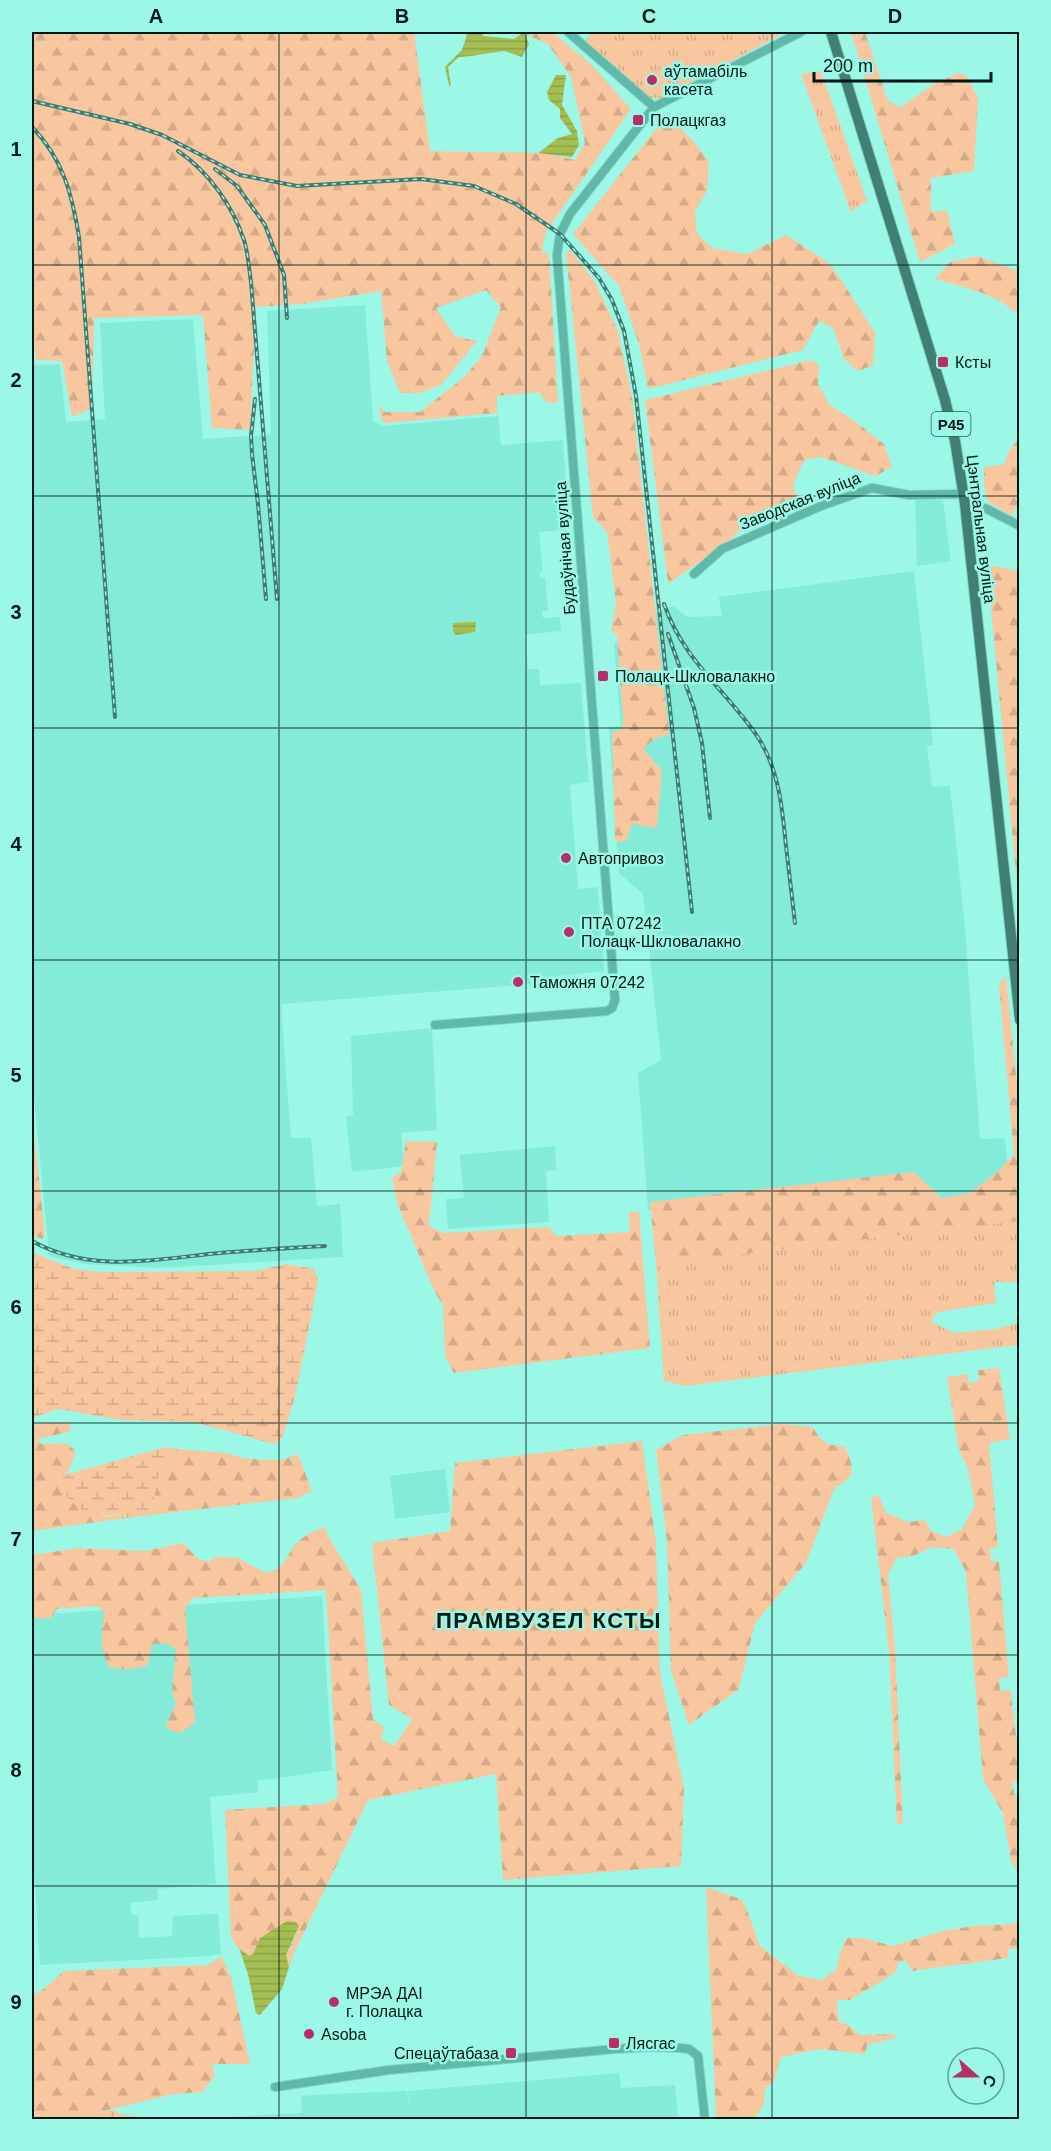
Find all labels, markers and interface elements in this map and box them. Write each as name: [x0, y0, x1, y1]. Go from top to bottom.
text: A: [149, 5, 163, 27]
text: B: [395, 5, 409, 27]
text: C: [642, 5, 656, 27]
text: D: [888, 5, 902, 27]
scale bar: [814, 45, 991, 83]
text: 200 m: [823, 56, 873, 76]
place label: аўтамабіль касета: [664, 63, 747, 98]
marker: аўтамабіль касета: [645, 73, 659, 87]
place label: Полацкгаз: [650, 112, 726, 129]
marker: Полацкгаз: [631, 113, 645, 127]
text: 1: [10, 138, 22, 160]
place label: Ксты: [955, 354, 991, 371]
marker: Ксты: [936, 355, 950, 369]
text: 2: [10, 369, 22, 391]
road number: Р45: [932, 412, 970, 436]
street label: Цэнтральная вуліца: [963, 454, 999, 604]
street label: Заводская вуліца: [737, 469, 863, 533]
street label: Будаўнічая вуліца: [552, 481, 578, 615]
text: 3: [10, 601, 22, 623]
place label: Полацк-Шкловалакно: [615, 668, 775, 685]
marker: Полацк-Шкловалакно: [596, 669, 610, 683]
text: 4: [10, 833, 22, 855]
place label: Автопривоз: [578, 850, 664, 867]
marker: Автопривоз: [559, 851, 573, 865]
place label: ПТА 07242 Полацк-Шкловалакно: [581, 915, 741, 950]
marker: ПТА 07242 Полацк-Шкловалакно: [562, 925, 576, 939]
place label: Таможня 07242: [530, 974, 645, 991]
marker: Таможня 07242: [511, 975, 525, 989]
text: 5: [10, 1064, 22, 1086]
text: 6: [10, 1296, 22, 1318]
text: 7: [10, 1528, 22, 1550]
district label: ПРАМВУЗЕЛ КСТЫ: [436, 1608, 662, 1633]
text: 8: [10, 1759, 22, 1781]
place label: МРЭА ДАІ г. Полацка: [346, 1985, 423, 2020]
text: 9: [10, 1991, 22, 2013]
marker: МРЭА ДАІ г. Полацка: [327, 1995, 341, 2009]
place label: Asoba: [321, 2026, 366, 2043]
marker: Asoba: [302, 2027, 316, 2041]
place label: Лясгас: [626, 2035, 676, 2052]
marker: Лясгас: [607, 2036, 621, 2050]
place label: Спецаўтабаза: [394, 2045, 499, 2062]
marker: Спецаўтабаза: [504, 2046, 518, 2060]
north arrow: [946, 2046, 1006, 2106]
text: С: [979, 2073, 1000, 2090]

